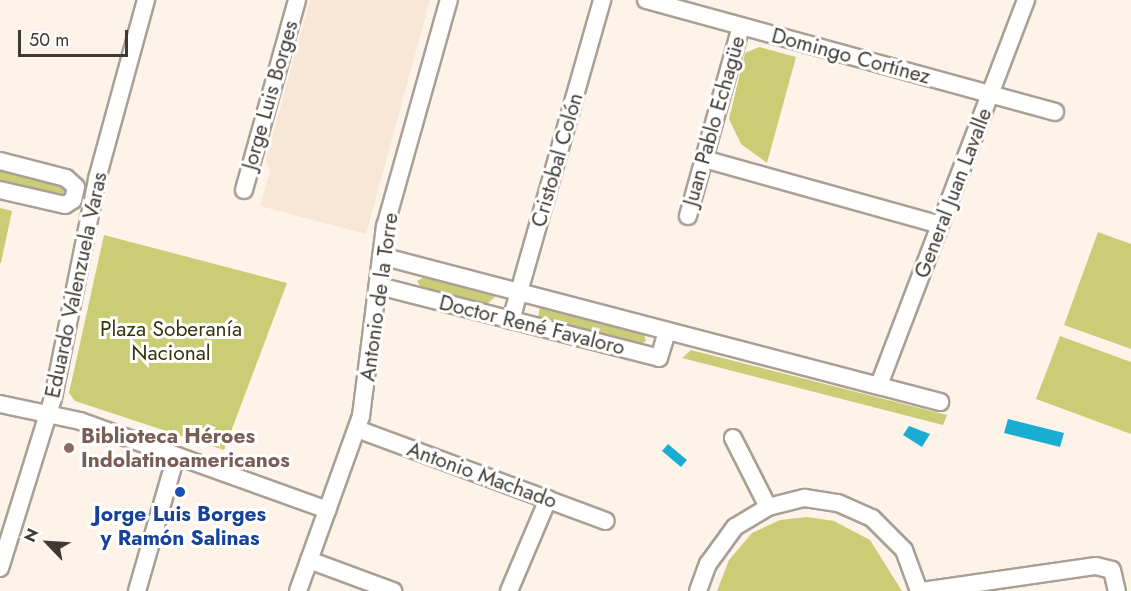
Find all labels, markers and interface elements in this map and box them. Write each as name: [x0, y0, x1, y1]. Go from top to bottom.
street label: Jorge Luis Borges: [237, 17, 303, 173]
scale bar: [21, 18, 130, 56]
street label: Domingo Cortínez: [769, 23, 933, 89]
text: 50 m: [29, 27, 69, 53]
street label: Juan Pablo Echagüe: [678, 33, 750, 209]
street label: Cristobal Colón: [526, 90, 588, 230]
street label: General Juan Lavalle: [909, 104, 997, 282]
street label: Eduardo Valenzuela Varas: [40, 170, 112, 400]
street label: Antonio de la Torre: [355, 211, 403, 383]
street label: Doctor René Favaloro: [437, 290, 627, 360]
park label: Plaza Soberanía Nacional: [100, 316, 242, 366]
place label: Biblioteca Héroes Indolatinoamericanos: [81, 423, 290, 473]
street label: Antonio Machado: [404, 436, 560, 514]
marker: Biblioteca Héroes Indolatinoamericanos: [62, 441, 76, 455]
marker: Jorge Luis Borges y Ramón Salinas: [173, 485, 187, 499]
place label: Jorge Luis Borges y Ramón Salinas: [94, 501, 266, 551]
north arrow: [18, 513, 78, 573]
text: N: [18, 525, 44, 546]

